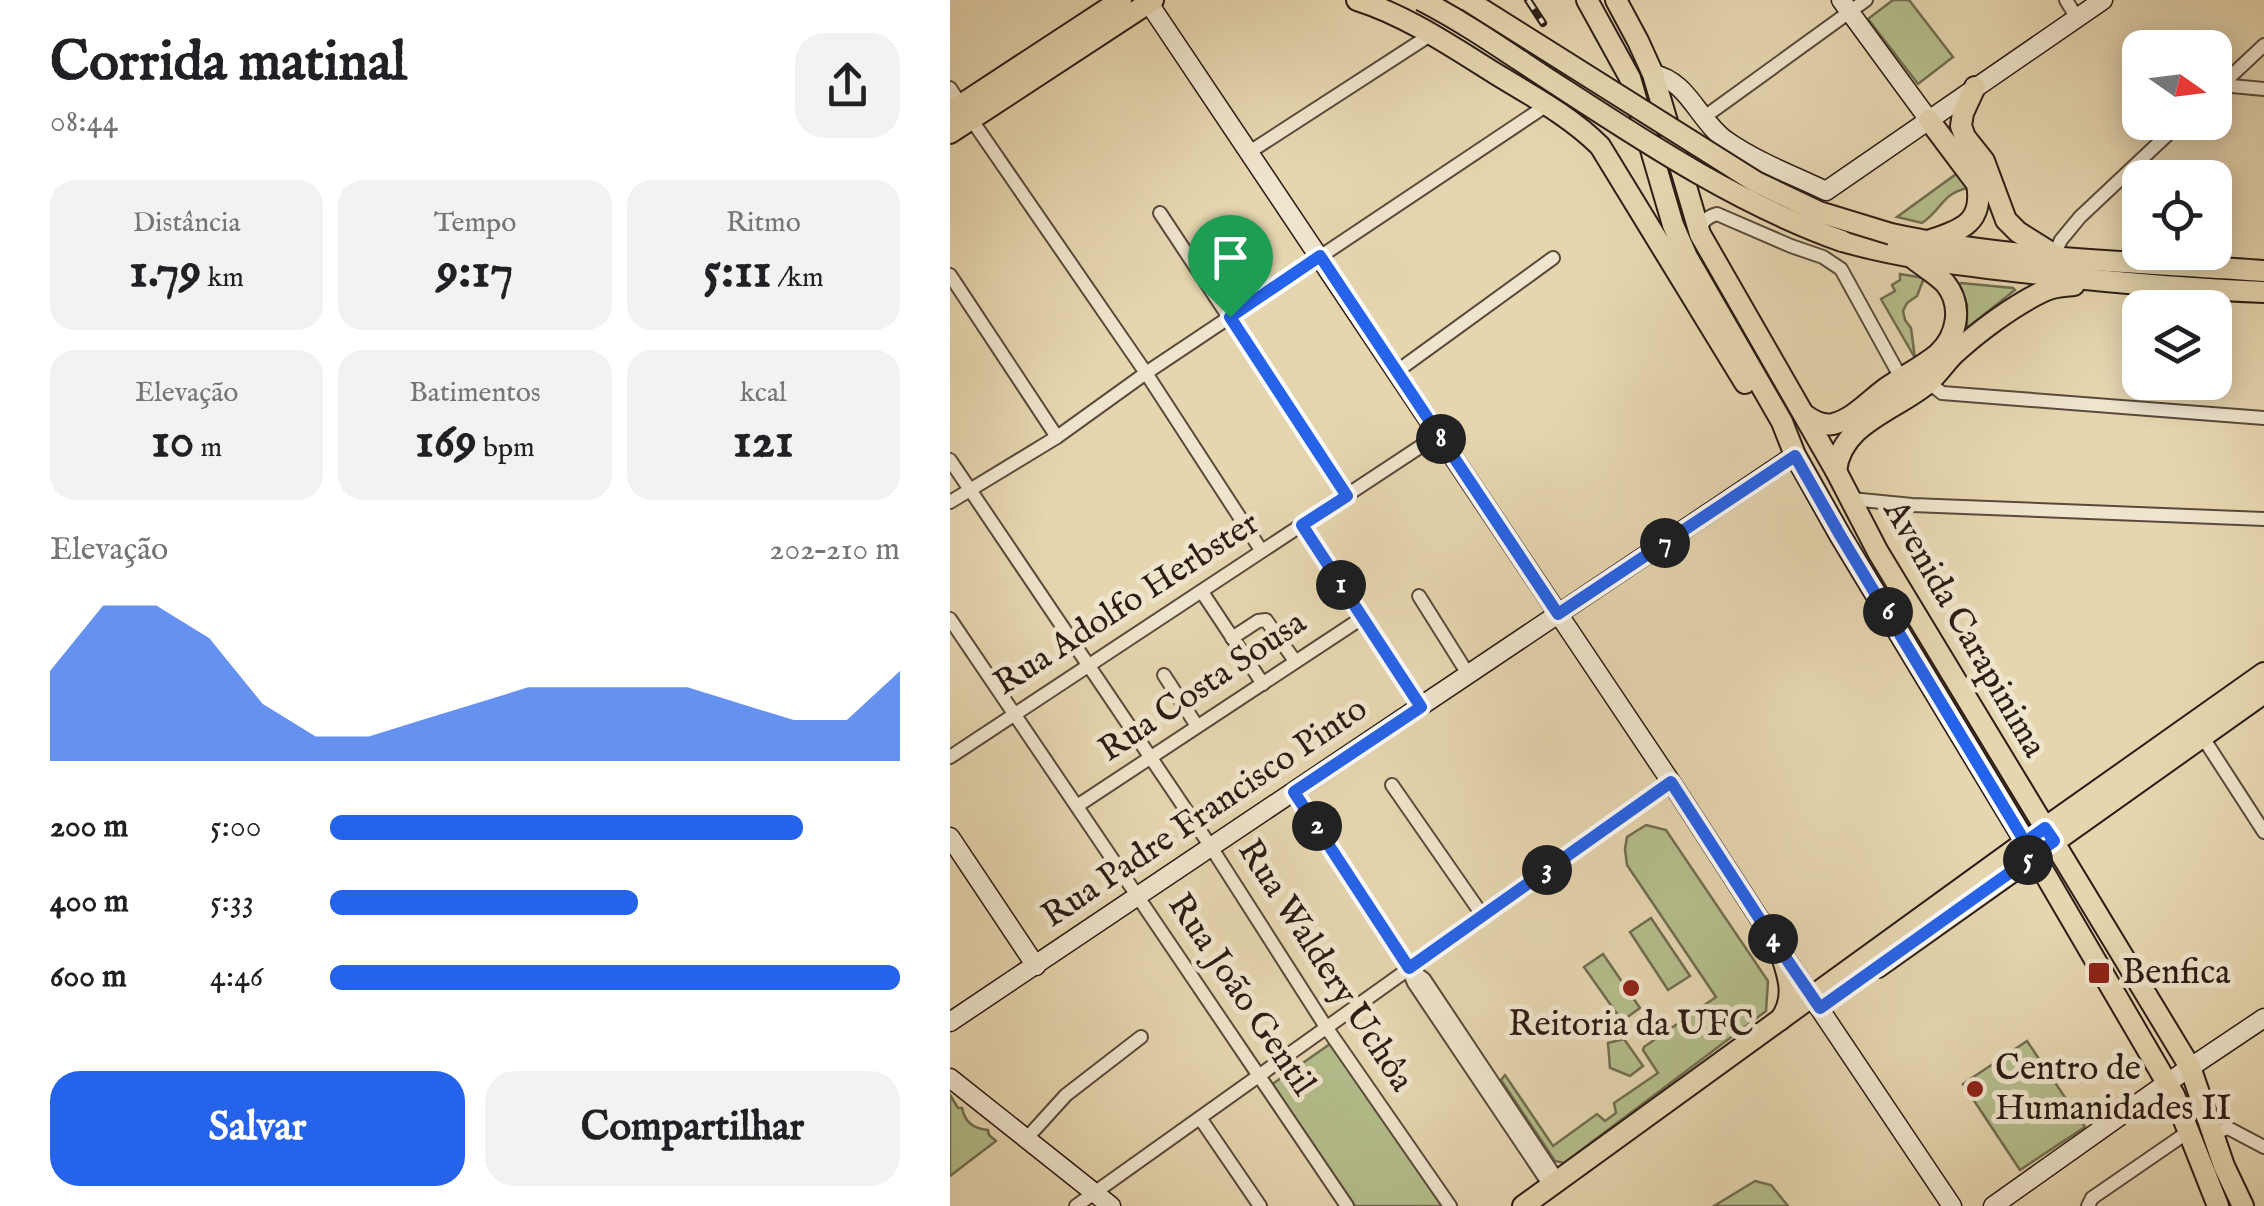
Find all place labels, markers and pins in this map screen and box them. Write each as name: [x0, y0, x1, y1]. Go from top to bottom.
pin: [1188, 215, 1273, 318]
pin: 8: [1416, 414, 1466, 464]
pin: 7: [1640, 518, 1690, 568]
pin: 1: [1316, 560, 1366, 610]
pin: 6: [1863, 587, 1913, 637]
pin: 2: [1292, 801, 1342, 851]
pin: 5: [2003, 835, 2053, 885]
pin: 3: [1522, 845, 1572, 895]
pin: 4: [1748, 914, 1798, 964]
place label: Benfica: [2122, 951, 2231, 996]
marker: Benfica: [2086, 960, 2112, 986]
marker: Reitoria da UFC: [1620, 977, 1642, 999]
place label: Reitoria da UFC: [1508, 1003, 1754, 1048]
place label: Centro de Humanidades II: [1995, 1047, 2231, 1132]
marker: Centro de Humanidades II: [1964, 1078, 1986, 1100]

